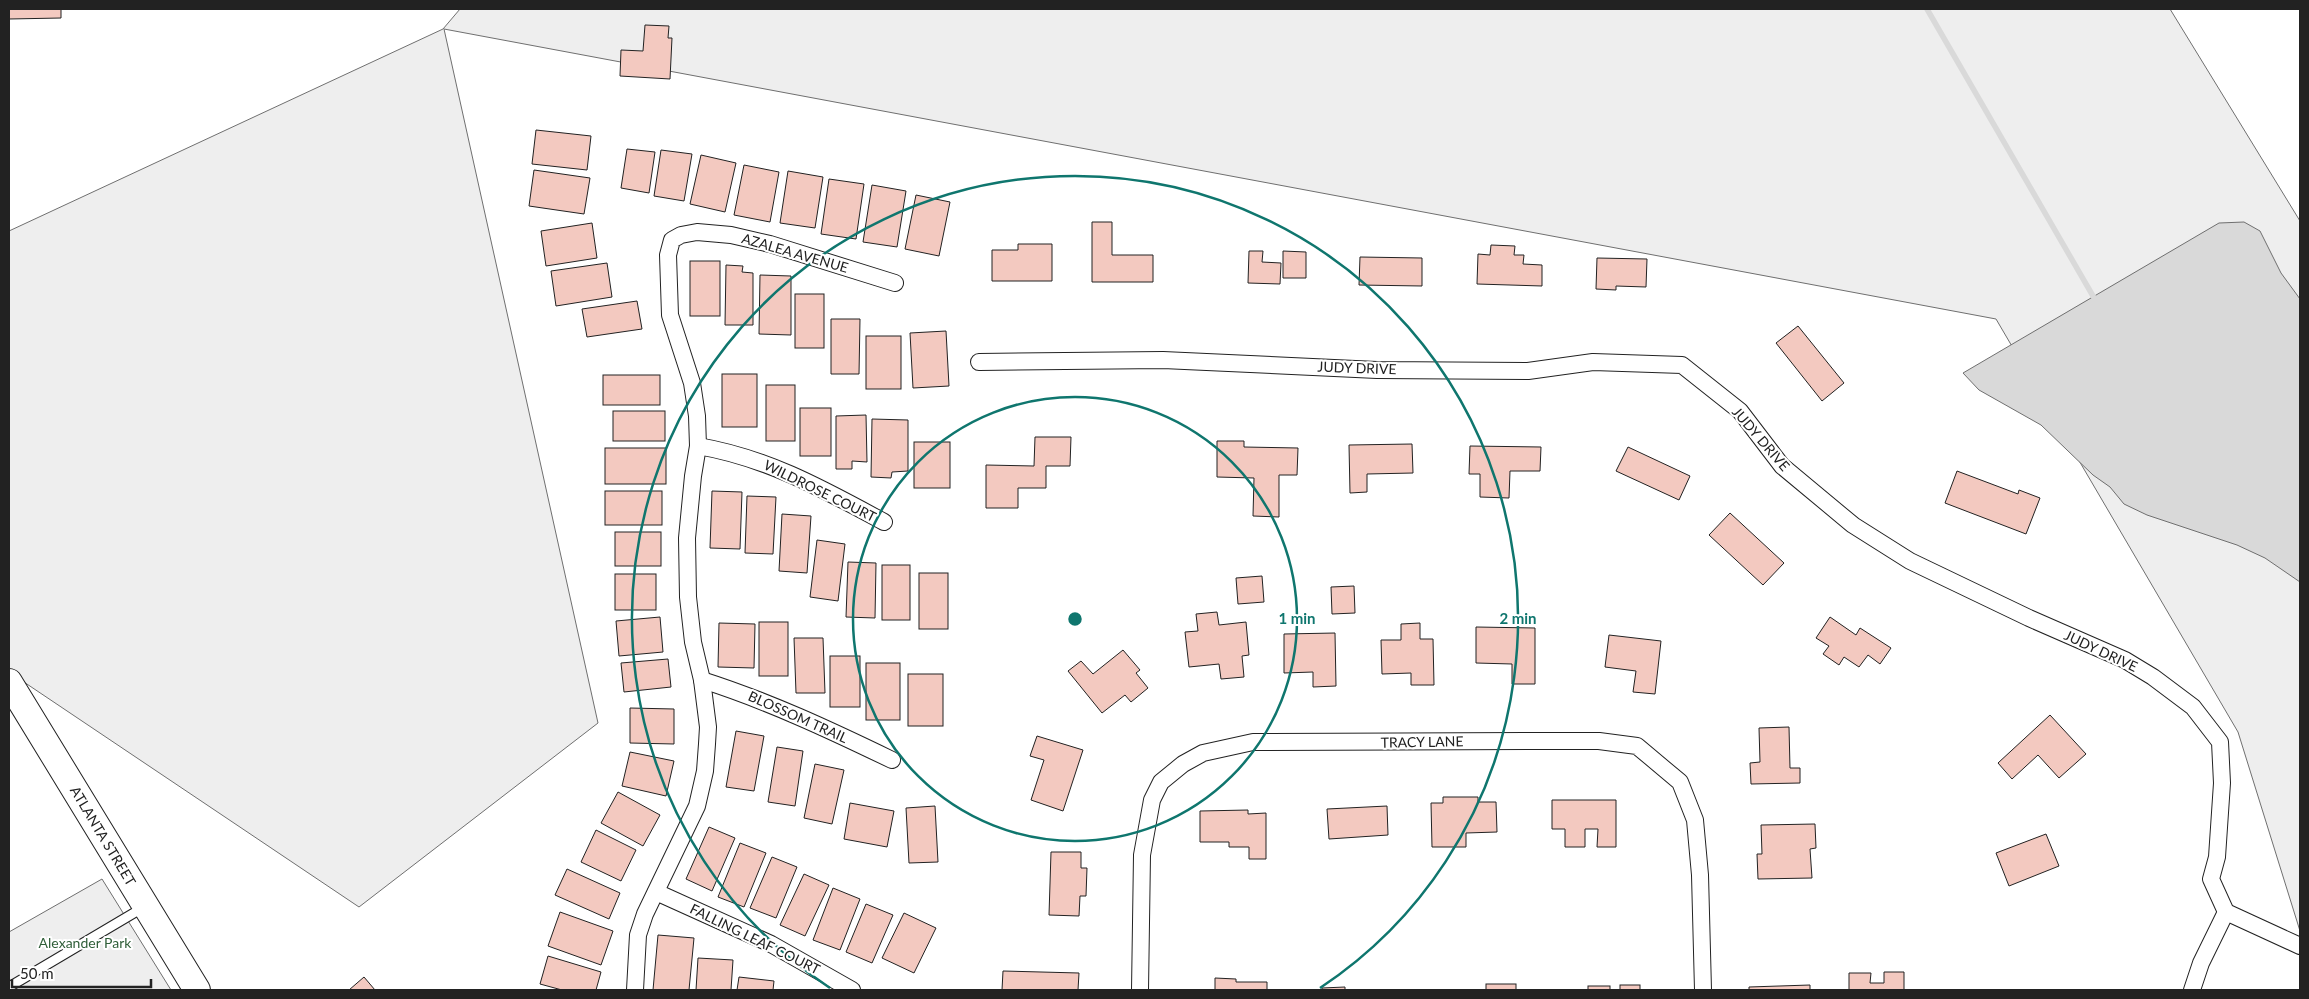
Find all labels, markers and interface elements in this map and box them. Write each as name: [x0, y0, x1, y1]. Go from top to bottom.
street label: AZALEA AVENUE: [740, 229, 850, 276]
street label: JUDY DRIVE: [1317, 358, 1397, 377]
street label: JUDY DRIVE: [1729, 403, 1794, 474]
street label: WILDROSE COURT: [761, 456, 880, 525]
text: 1 min: [1278, 609, 1316, 627]
text: 2 min: [1499, 609, 1537, 627]
centre of rings: [1066, 610, 1084, 628]
street label: JUDY DRIVE: [2062, 626, 2141, 675]
street label: BLOSSOM TRAIL: [746, 687, 851, 746]
street label: TRACY LANE: [1380, 732, 1464, 751]
street label: ATLANTA STREET: [67, 783, 140, 889]
street label: FALLING LEAF COURT: [687, 900, 824, 978]
park label: Alexander Park: [39, 934, 132, 951]
scale bar: [12, 956, 151, 988]
text: 50 m: [20, 964, 54, 982]

